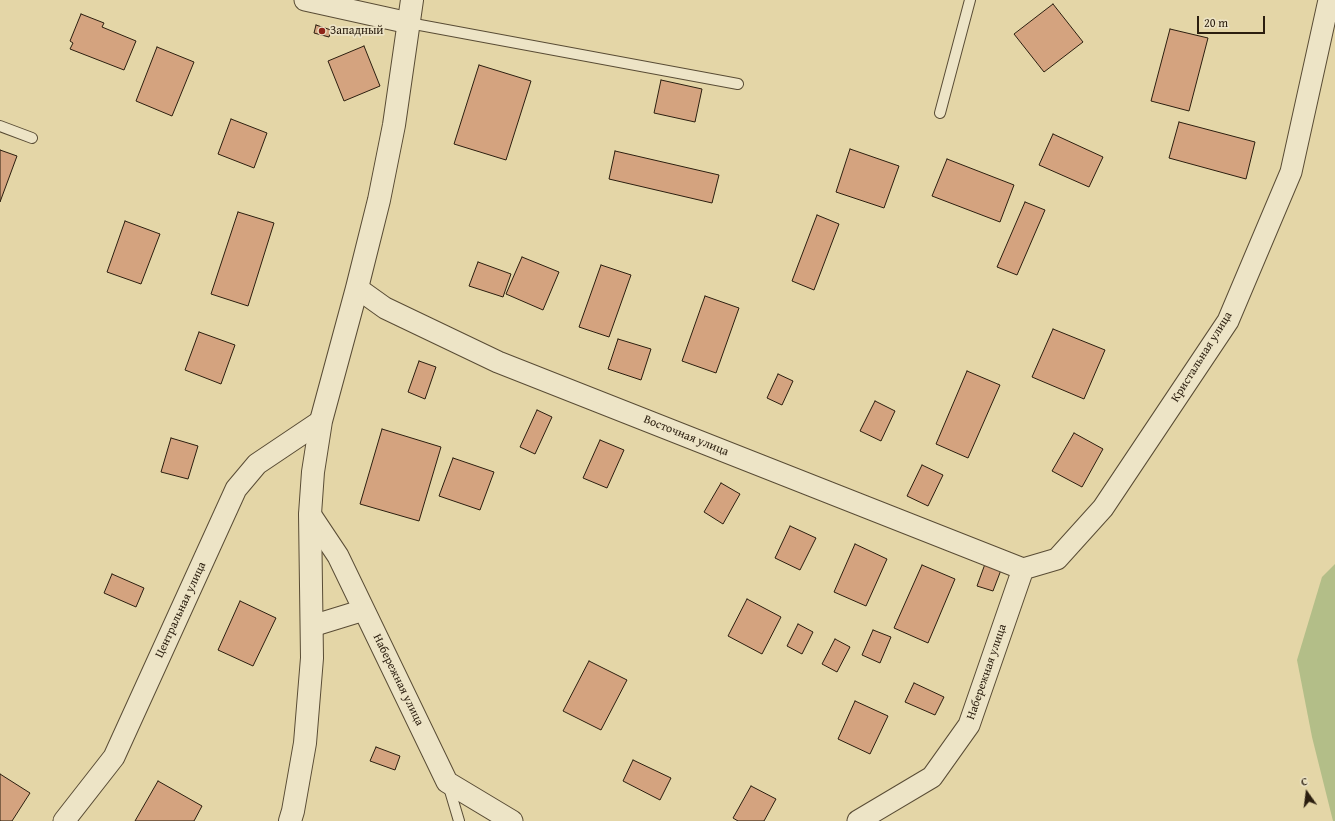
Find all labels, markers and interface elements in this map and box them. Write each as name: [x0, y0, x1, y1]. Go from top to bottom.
scale bar: [1199, 8, 1267, 34]
text: 20 m: [1204, 14, 1228, 31]
place label: Западный: [330, 24, 383, 38]
marker: Западный: [317, 26, 327, 36]
street label: Кристальная улица: [1168, 309, 1236, 405]
street label: Восточная улица: [641, 412, 731, 460]
street label: Центральная улица: [152, 560, 210, 660]
street label: Набережная улица: [964, 622, 1010, 722]
street label: Набережная улица: [370, 632, 426, 728]
north arrow: [1287, 773, 1327, 813]
text: С: [1299, 773, 1309, 790]

